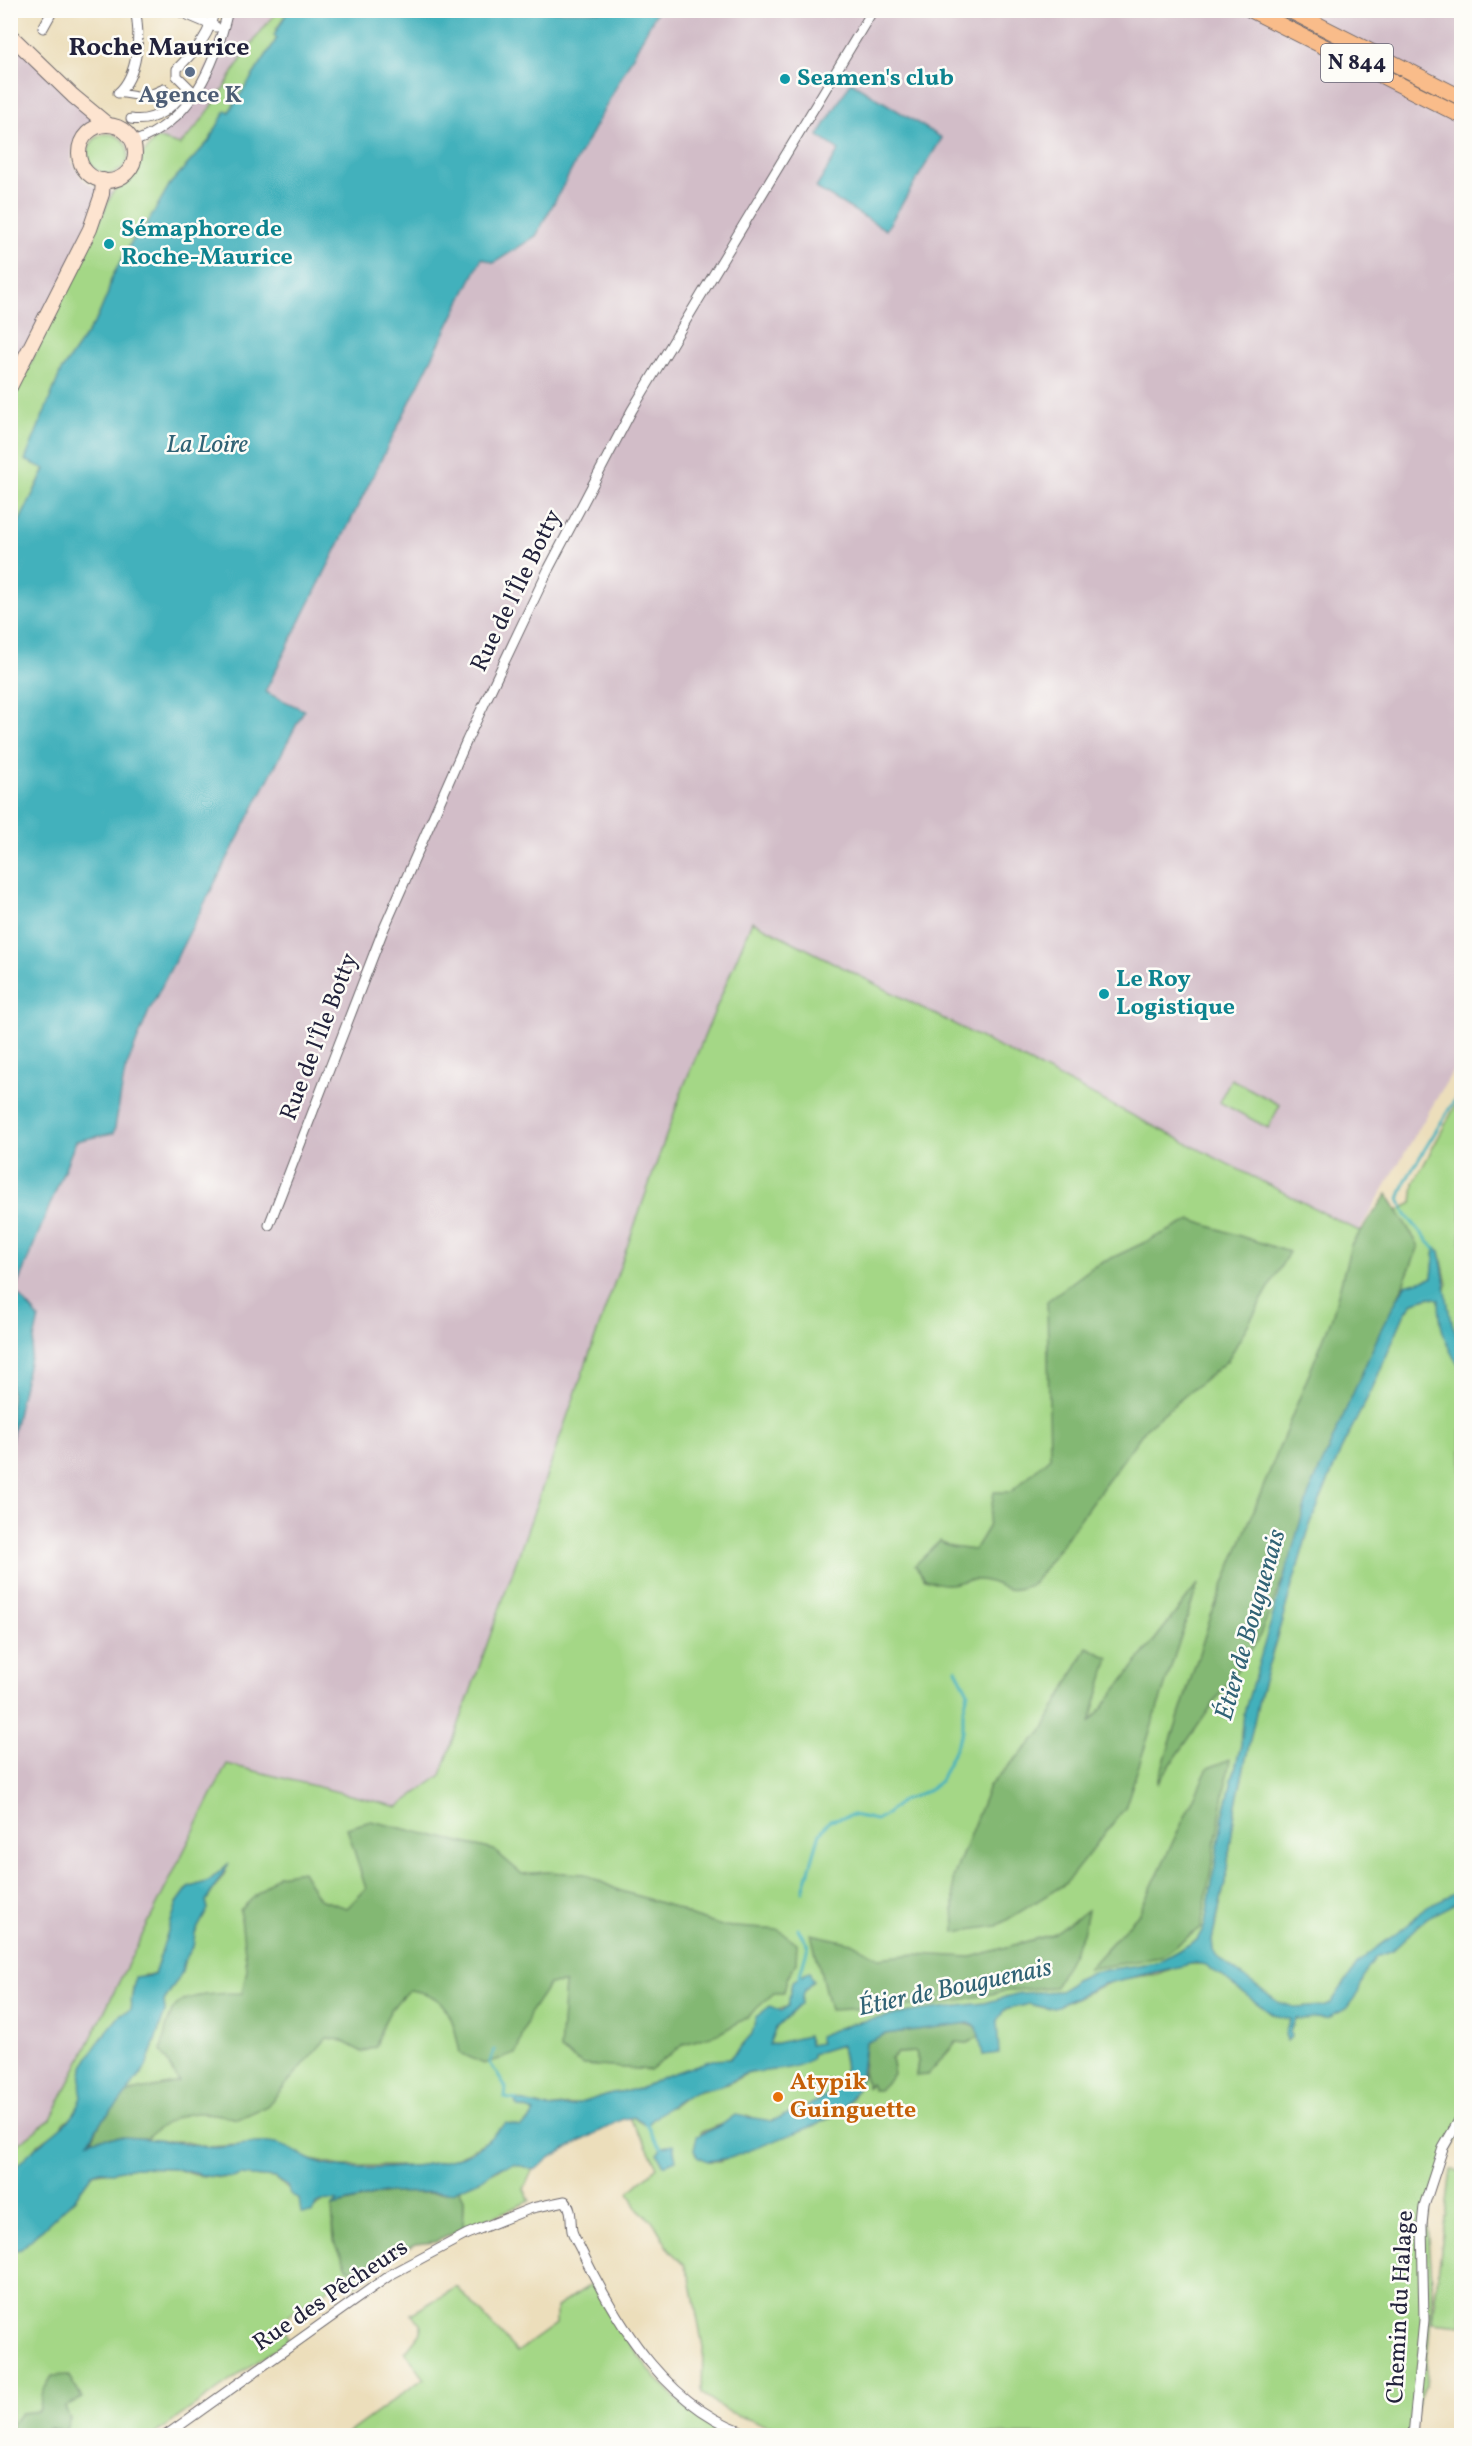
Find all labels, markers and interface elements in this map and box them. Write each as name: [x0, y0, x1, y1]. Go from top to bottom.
district label: Roche Maurice: [69, 30, 250, 66]
road number: N 844: [1321, 44, 1393, 82]
place label: Seamen's club: [797, 62, 954, 96]
marker: Agence K: [183, 65, 197, 79]
marker: Seamen's club: [778, 72, 792, 86]
place label: Agence K: [138, 79, 242, 113]
place label: Sémaphore de Roche-Maurice: [121, 213, 293, 275]
marker: Sémaphore de Roche-Maurice: [102, 237, 116, 251]
water label: La Loire: [166, 427, 249, 463]
street label: Rue de l'Île Botty: [463, 504, 571, 678]
street label: Rue de l'Île Botty: [272, 948, 368, 1126]
place label: Le Roy Logistique: [1116, 963, 1235, 1025]
marker: Le Roy Logistique: [1097, 987, 1111, 1001]
water label: Étier de Bouguenais: [1207, 1525, 1296, 1725]
water label: Étier de Bouguenais: [855, 1950, 1056, 2026]
place label: Atypik Guinguette: [790, 2066, 916, 2128]
marker: Atypik Guinguette: [771, 2090, 785, 2104]
street label: Chemin du Halage: [1379, 2209, 1423, 2405]
street label: Rue des Pêcheurs: [247, 2231, 415, 2361]

